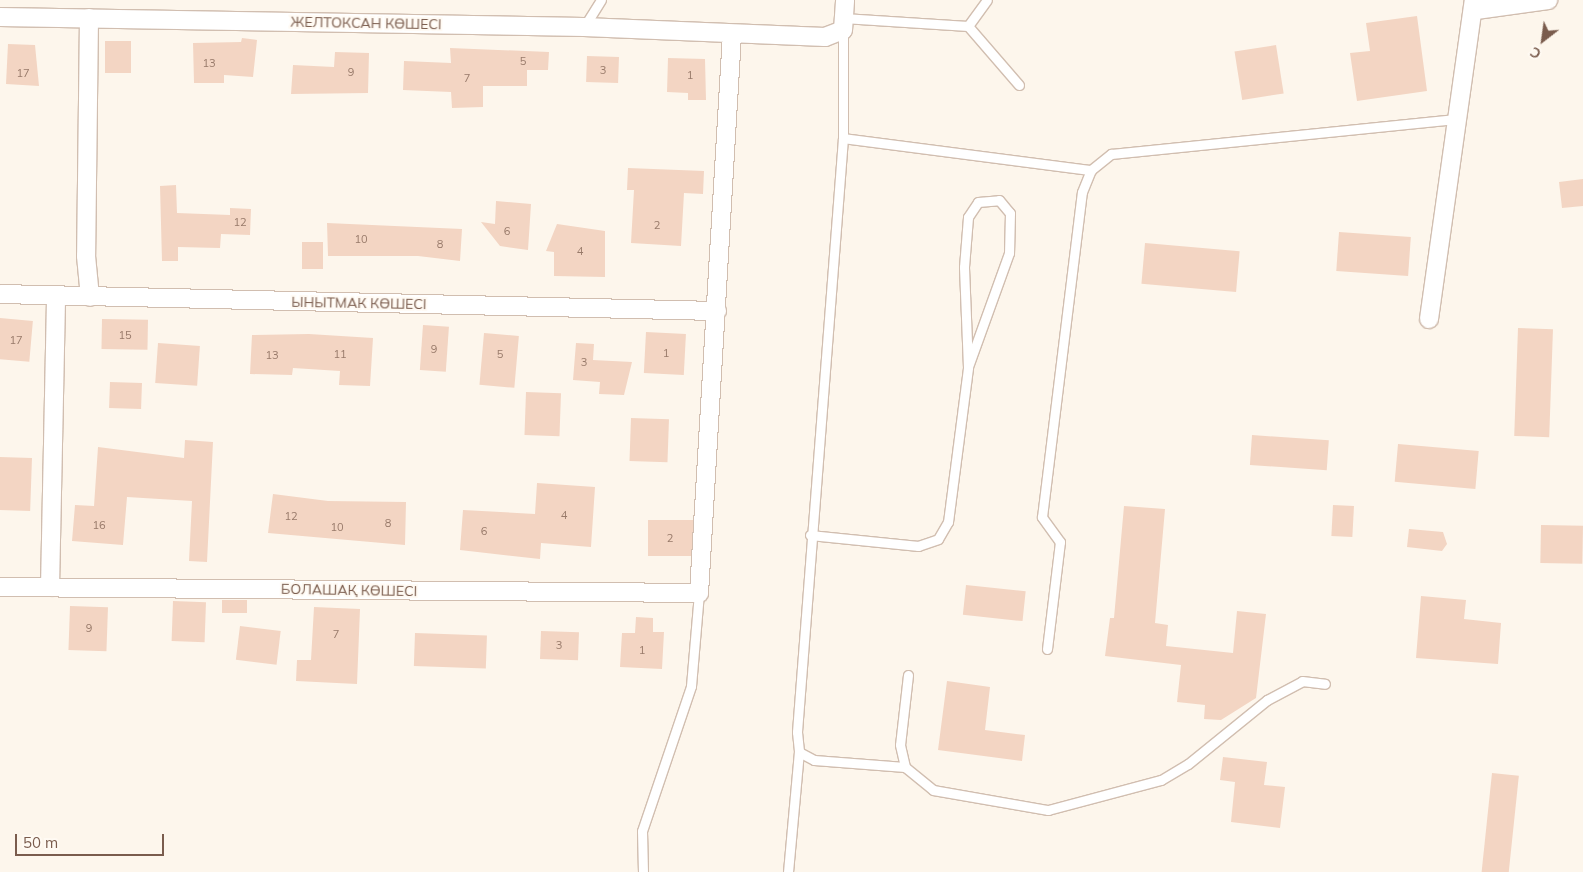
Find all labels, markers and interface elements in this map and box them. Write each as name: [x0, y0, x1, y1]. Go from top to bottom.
street label: ЖЕЛТОКСАН КӨШЕСІ: [290, 13, 442, 33]
north arrow: [1518, 15, 1568, 65]
text: С: [1527, 43, 1544, 63]
house number: 5: [520, 54, 526, 68]
house number: 13: [202, 56, 216, 70]
house number: 3: [600, 63, 606, 77]
house number: 9: [348, 65, 354, 79]
house number: 17: [16, 66, 30, 80]
house number: 1: [687, 68, 693, 82]
house number: 7: [464, 71, 470, 85]
house number: 12: [233, 215, 247, 229]
house number: 2: [654, 218, 660, 232]
house number: 6: [504, 224, 510, 238]
house number: 10: [354, 232, 368, 246]
house number: 8: [437, 237, 443, 251]
house number: 4: [577, 244, 583, 258]
street label: ЫНЫТМАК КӨШЕСІ: [291, 293, 427, 313]
house number: 15: [118, 328, 132, 342]
house number: 17: [9, 333, 23, 347]
house number: 9: [431, 342, 437, 356]
house number: 1: [663, 346, 669, 360]
house number: 11: [333, 347, 347, 361]
house number: 5: [497, 347, 503, 361]
house number: 13: [265, 348, 279, 362]
house number: 3: [581, 355, 587, 369]
house number: 4: [561, 508, 567, 522]
house number: 12: [284, 509, 298, 523]
house number: 8: [385, 516, 391, 530]
house number: 16: [92, 518, 106, 532]
house number: 10: [330, 520, 344, 534]
house number: 6: [481, 524, 487, 538]
house number: 2: [667, 531, 673, 545]
street label: БОЛАШАҚ КӨШЕСІ: [281, 580, 417, 600]
house number: 9: [86, 621, 92, 635]
house number: 7: [333, 627, 339, 641]
house number: 3: [556, 638, 562, 652]
house number: 1: [639, 643, 645, 657]
scale bar: [18, 824, 166, 856]
text: 50 m: [23, 833, 58, 852]

